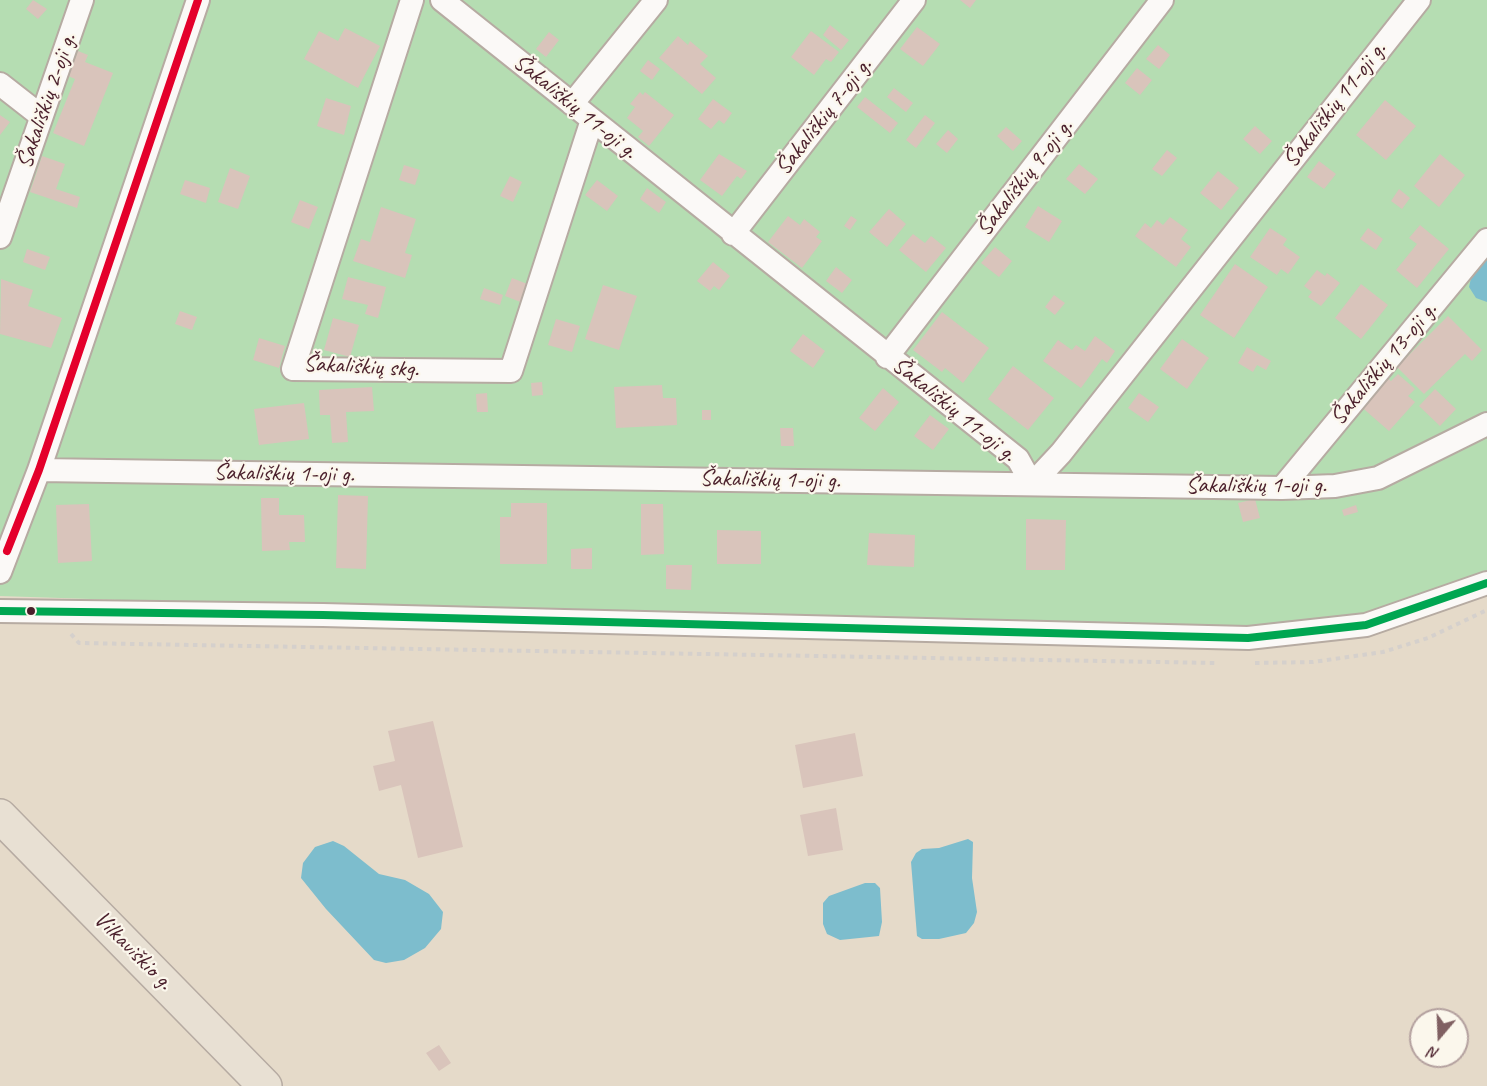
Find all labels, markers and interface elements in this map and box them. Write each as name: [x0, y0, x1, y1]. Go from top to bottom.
street label: Šakališkių 2-oji g.: [10, 30, 84, 172]
street label: Šakališkių 11-oji g.: [1277, 36, 1393, 174]
street label: Šakališkių 11-oji g.: [507, 48, 643, 166]
street label: Šakališkių 7-oji g.: [769, 53, 879, 181]
street label: Šakališkių 9-oji g.: [970, 114, 1080, 242]
street label: Šakališkių 13-oji g.: [1324, 297, 1444, 431]
street label: Šakališkių skg.: [302, 350, 420, 384]
street label: Šakališkių 11-oji g.: [886, 351, 1022, 469]
street label: Šakališkių 1-oji g.: [213, 458, 355, 490]
street label: Šakališkių 1-oji g.: [699, 464, 841, 496]
street label: Šakališkių 1-oji g.: [1186, 472, 1326, 500]
unlabelled marker: [25, 605, 37, 617]
street label: Vilkaviškio g.: [87, 905, 179, 997]
north arrow: [1409, 1008, 1469, 1068]
text: N: [1426, 1042, 1442, 1064]

